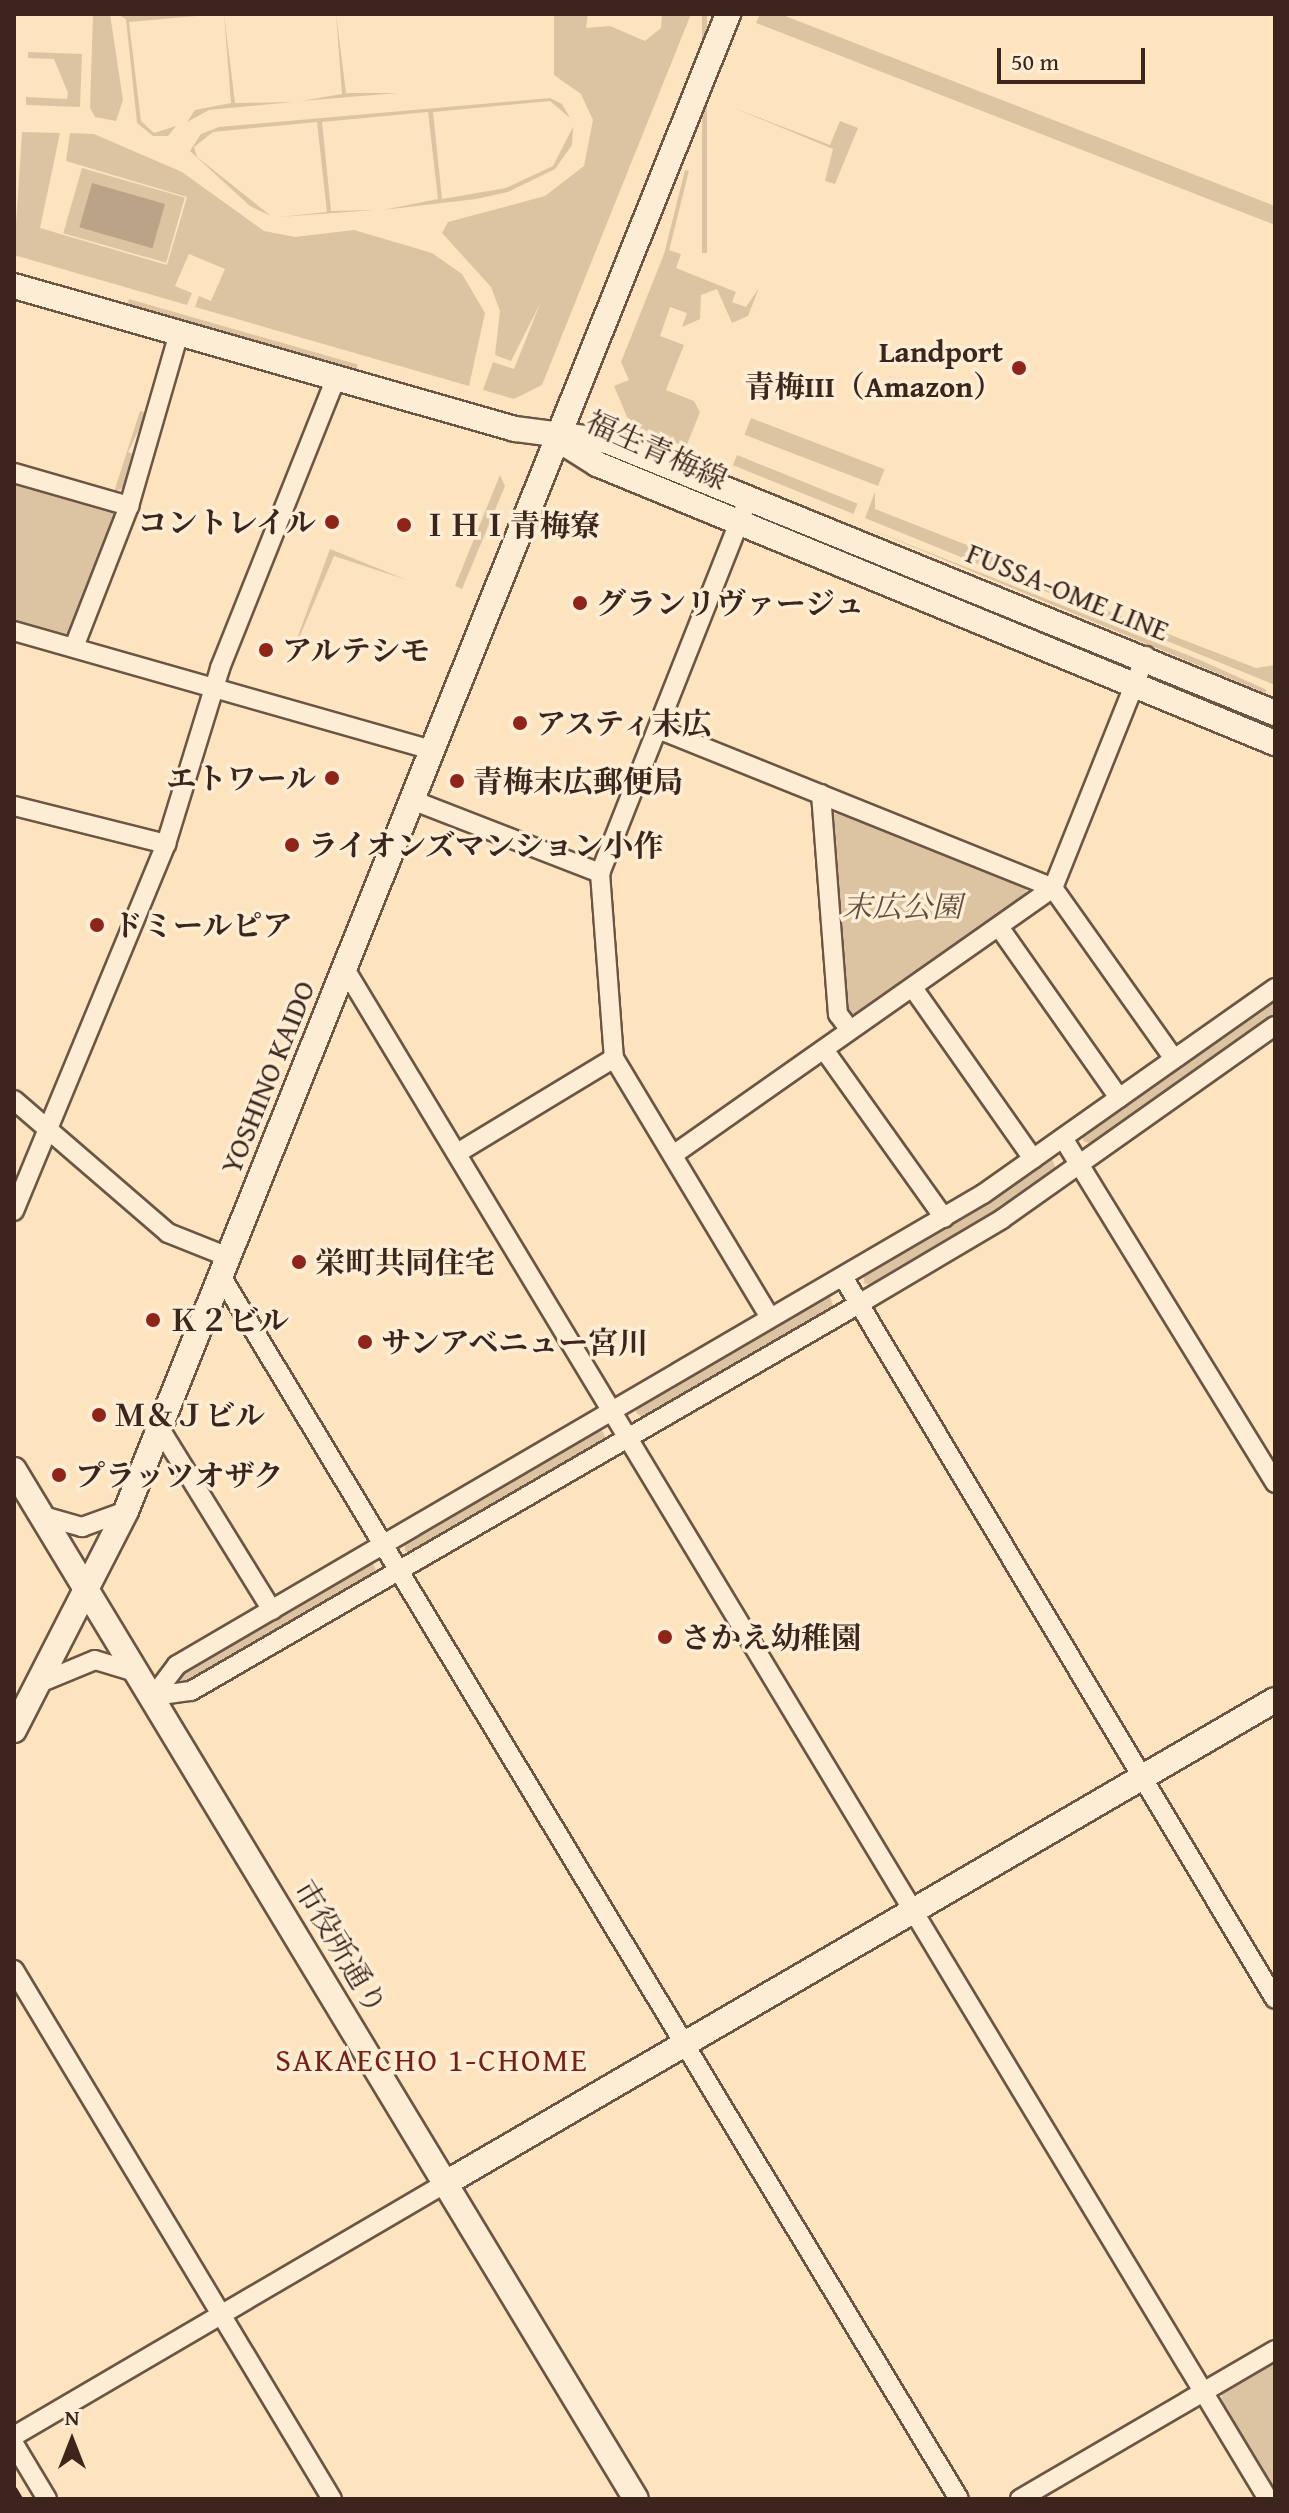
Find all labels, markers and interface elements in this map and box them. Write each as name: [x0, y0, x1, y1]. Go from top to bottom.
scale bar: [1001, 32, 1149, 82]
text: 50 m: [1011, 44, 1059, 79]
place label: Landport 青梅Ⅲ（Amazon）: [744, 333, 1003, 404]
marker: Landport 青梅Ⅲ（Amazon）: [1010, 359, 1028, 377]
street label: 福生青梅線: [581, 403, 733, 497]
place label: コントレイル: [136, 504, 316, 540]
place label: ＩＨＩ青梅寮: [420, 507, 600, 543]
marker: コントレイル: [323, 513, 341, 531]
marker: ＩＨＩ青梅寮: [395, 516, 413, 534]
street label: FUSSA-OME LINE: [961, 534, 1175, 648]
place label: グランリヴァージュ: [596, 585, 866, 621]
marker: グランリヴァージュ: [571, 594, 589, 612]
place label: アルテシモ: [282, 632, 432, 668]
marker: アルテシモ: [257, 641, 275, 659]
place label: アスティ末広: [536, 705, 716, 741]
marker: アスティ末広: [511, 714, 529, 732]
place label: エトワール: [166, 760, 316, 796]
place label: 青梅末広郵便局: [473, 763, 683, 799]
marker: エトワール: [323, 769, 341, 787]
marker: 青梅末広郵便局: [448, 772, 466, 790]
place label: ライオンズマンション小作: [308, 827, 668, 863]
marker: ライオンズマンション小作: [283, 836, 301, 854]
park label: 末広公園: [842, 888, 962, 924]
place label: ドミールピア: [113, 907, 293, 943]
marker: ドミールピア: [88, 916, 106, 934]
street label: YOSHINO KAIDO: [212, 975, 322, 1179]
place label: 栄町共同住宅: [315, 1244, 495, 1280]
marker: 栄町共同住宅: [290, 1253, 308, 1271]
place label: Ｋ２ビル: [169, 1302, 289, 1338]
marker: Ｋ２ビル: [144, 1311, 162, 1329]
place label: サンアベニュー宮川: [381, 1324, 651, 1360]
marker: サンアベニュー宮川: [356, 1333, 374, 1351]
place label: Ｍ＆Ｊビル: [115, 1397, 265, 1433]
marker: Ｍ＆Ｊビル: [90, 1406, 108, 1424]
place label: プラッツオザク: [75, 1457, 285, 1493]
marker: プラッツオザク: [50, 1466, 68, 1484]
place label: さかえ幼稚園: [681, 1619, 861, 1655]
marker: さかえ幼稚園: [656, 1628, 674, 1646]
street label: 市役所通り: [287, 1873, 395, 2021]
district label: SAKAECHO 1-CHOME: [275, 2041, 589, 2079]
north arrow: [32, 2401, 112, 2481]
text: N: [65, 2401, 79, 2433]

